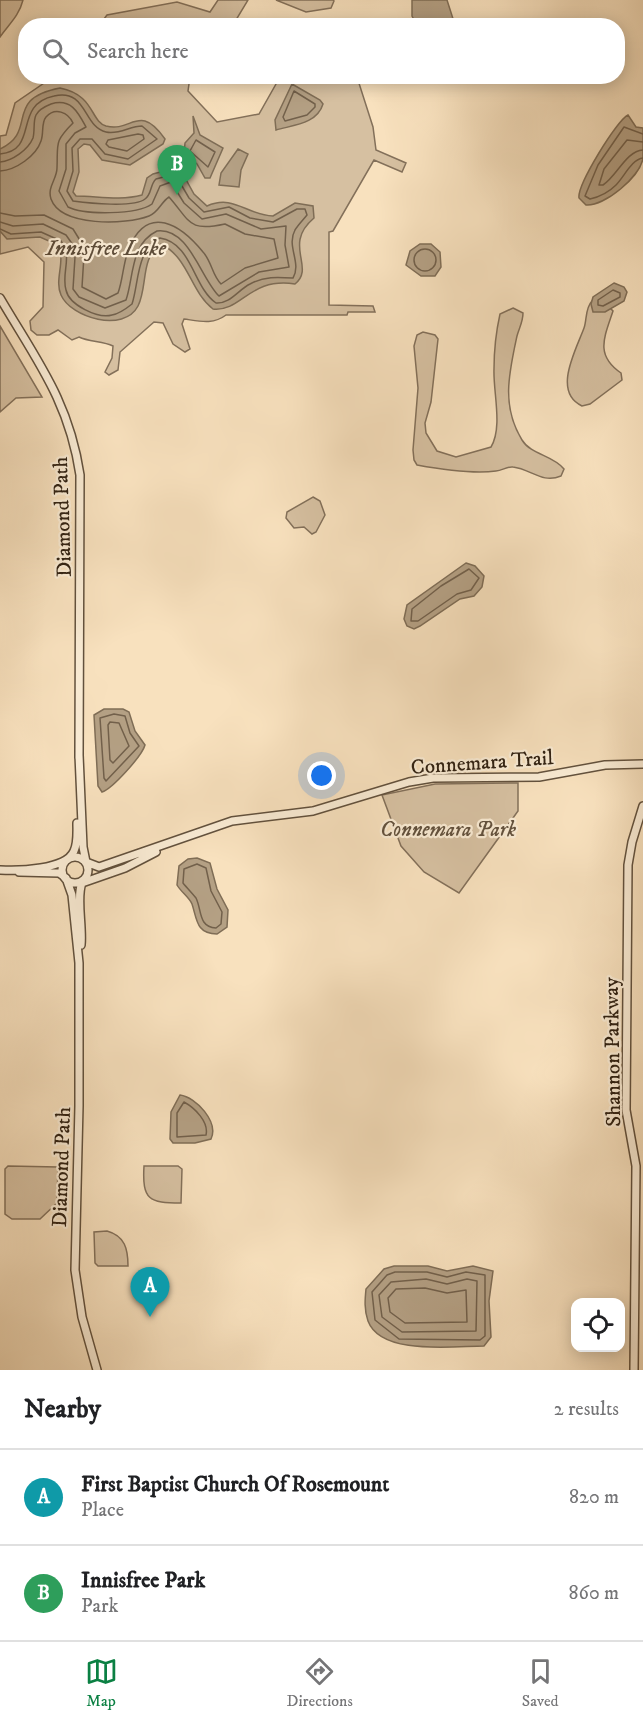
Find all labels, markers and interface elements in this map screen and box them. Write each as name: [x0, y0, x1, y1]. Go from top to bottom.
search box: [18, 18, 625, 84]
icon: search: [39, 35, 72, 68]
text: Search here: [87, 38, 189, 65]
pin: B: [158, 146, 196, 195]
water label: Innisfree Lake: [44, 235, 167, 262]
street label: Diamond Path: [48, 456, 78, 578]
street label: Connemara Trail: [410, 745, 555, 781]
your location: [307, 761, 336, 790]
park label: Connemara Park: [380, 817, 516, 843]
street label: Shannon Parkway: [599, 976, 627, 1127]
street label: Diamond Path: [47, 1106, 77, 1228]
pin: A: [130, 1268, 170, 1317]
map controls: [571, 1298, 625, 1352]
button: locate: [571, 1298, 625, 1352]
text: Nearby: [24, 1393, 101, 1426]
text: 2 results: [554, 1397, 619, 1422]
text: First Baptist Church Of Rosemount: [81, 1471, 389, 1498]
text: A: [37, 1485, 50, 1510]
text: 820 m: [569, 1485, 619, 1510]
text: Place: [81, 1498, 124, 1523]
text: Innisfree Park: [81, 1567, 205, 1594]
text: B: [37, 1581, 50, 1606]
text: 860 m: [569, 1581, 619, 1606]
text: Park: [81, 1594, 118, 1619]
tab: Map: [85, 1655, 118, 1711]
tab: Directions: [287, 1655, 353, 1711]
tab: Saved: [522, 1655, 559, 1711]

